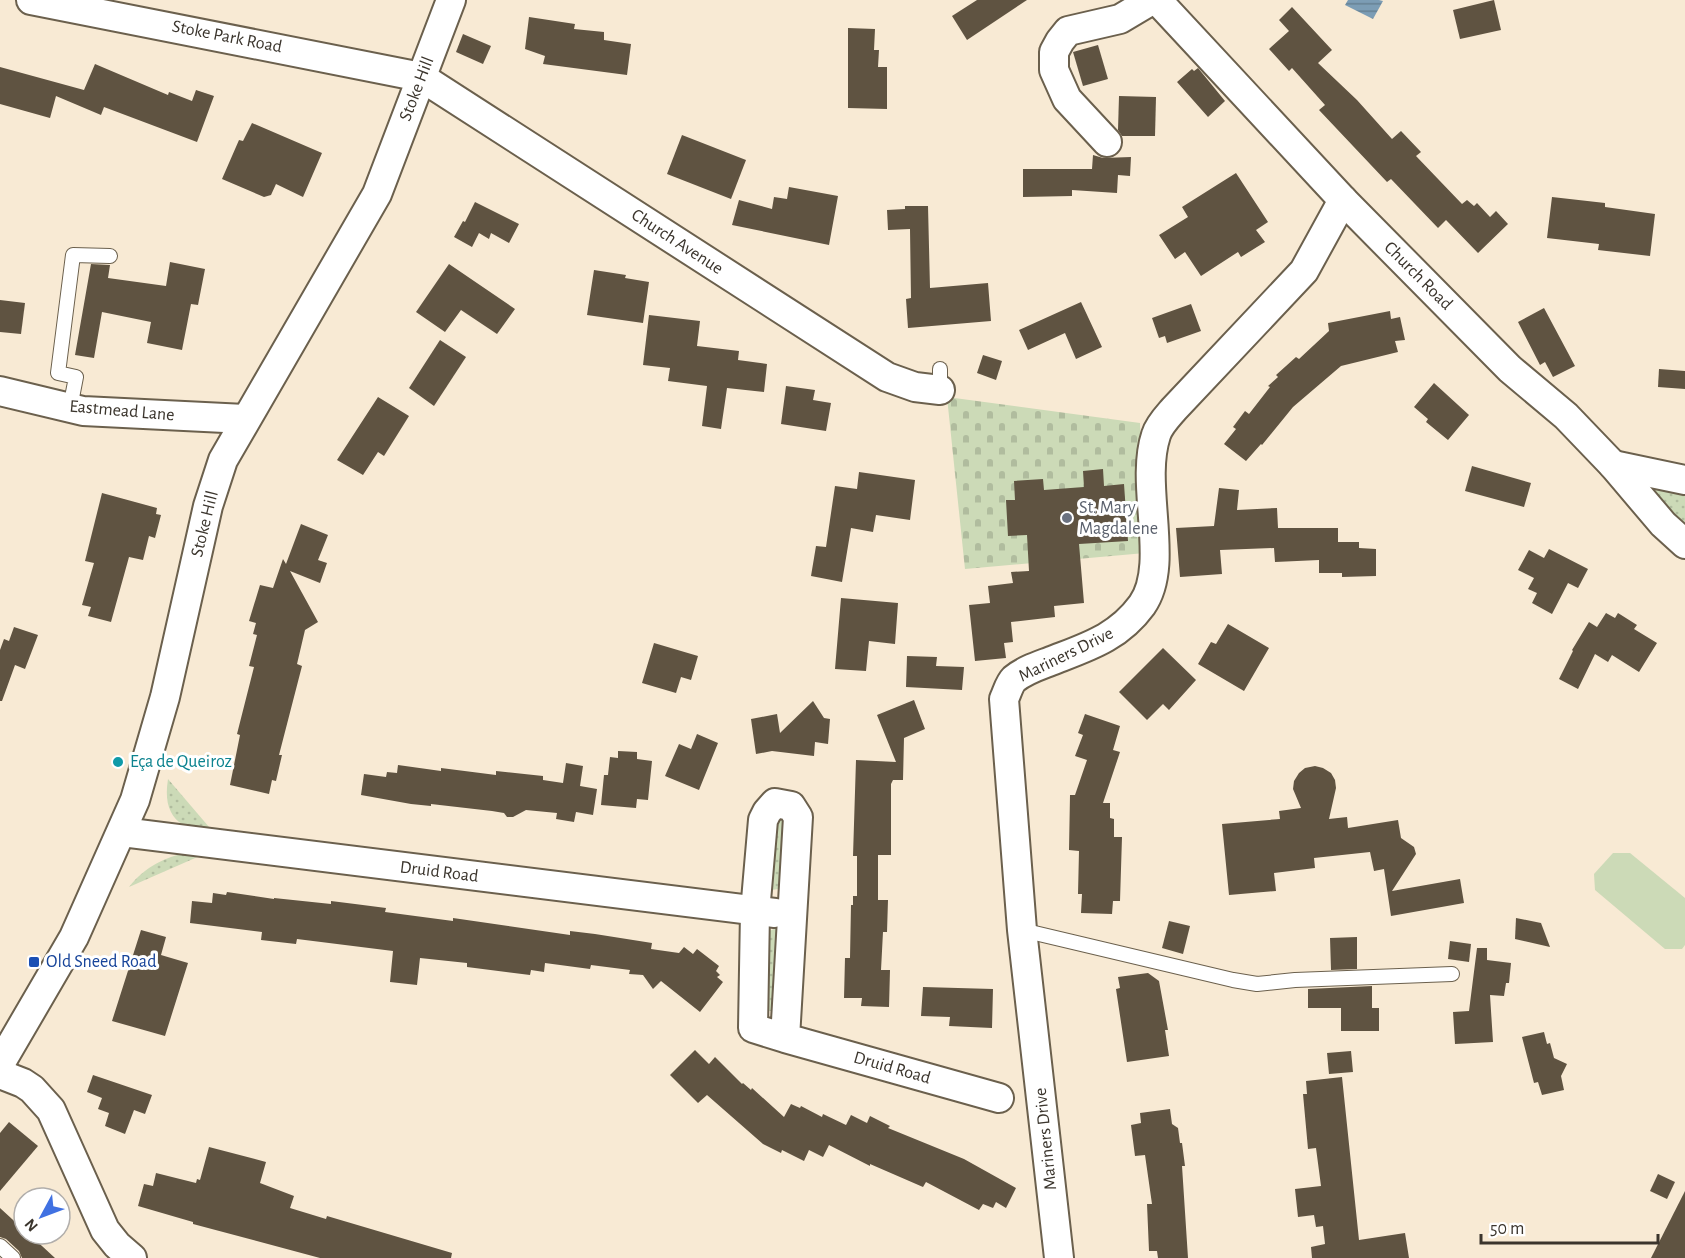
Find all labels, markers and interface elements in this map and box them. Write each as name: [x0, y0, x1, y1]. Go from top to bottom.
street label: Stoke Park Road: [170, 17, 284, 57]
street label: Stoke Hill: [396, 54, 438, 124]
street label: Church Avenue: [628, 206, 726, 278]
street label: Church Road: [1380, 238, 1456, 314]
street label: Eastmead Lane: [69, 397, 175, 425]
street label: Stoke Hill: [188, 489, 222, 559]
place label: St. Mary Magdalene: [1079, 499, 1158, 538]
marker: St. Mary Magdalene: [1060, 511, 1074, 525]
street label: Mariners Drive: [1016, 624, 1116, 686]
place label: Eça de Queiroz: [130, 753, 232, 771]
marker: Eça de Queiroz: [111, 755, 125, 769]
street label: Druid Road: [399, 858, 479, 886]
place label: Old Sneed Road: [46, 953, 156, 971]
marker: Old Sneed Road: [27, 955, 41, 969]
street label: Druid Road: [852, 1048, 932, 1088]
street label: Mariners Drive: [1032, 1087, 1060, 1191]
north arrow: [12, 1186, 72, 1246]
scale bar: [1481, 1207, 1658, 1245]
text: N: [22, 1216, 41, 1235]
text: 50 m: [1490, 1220, 1524, 1238]

